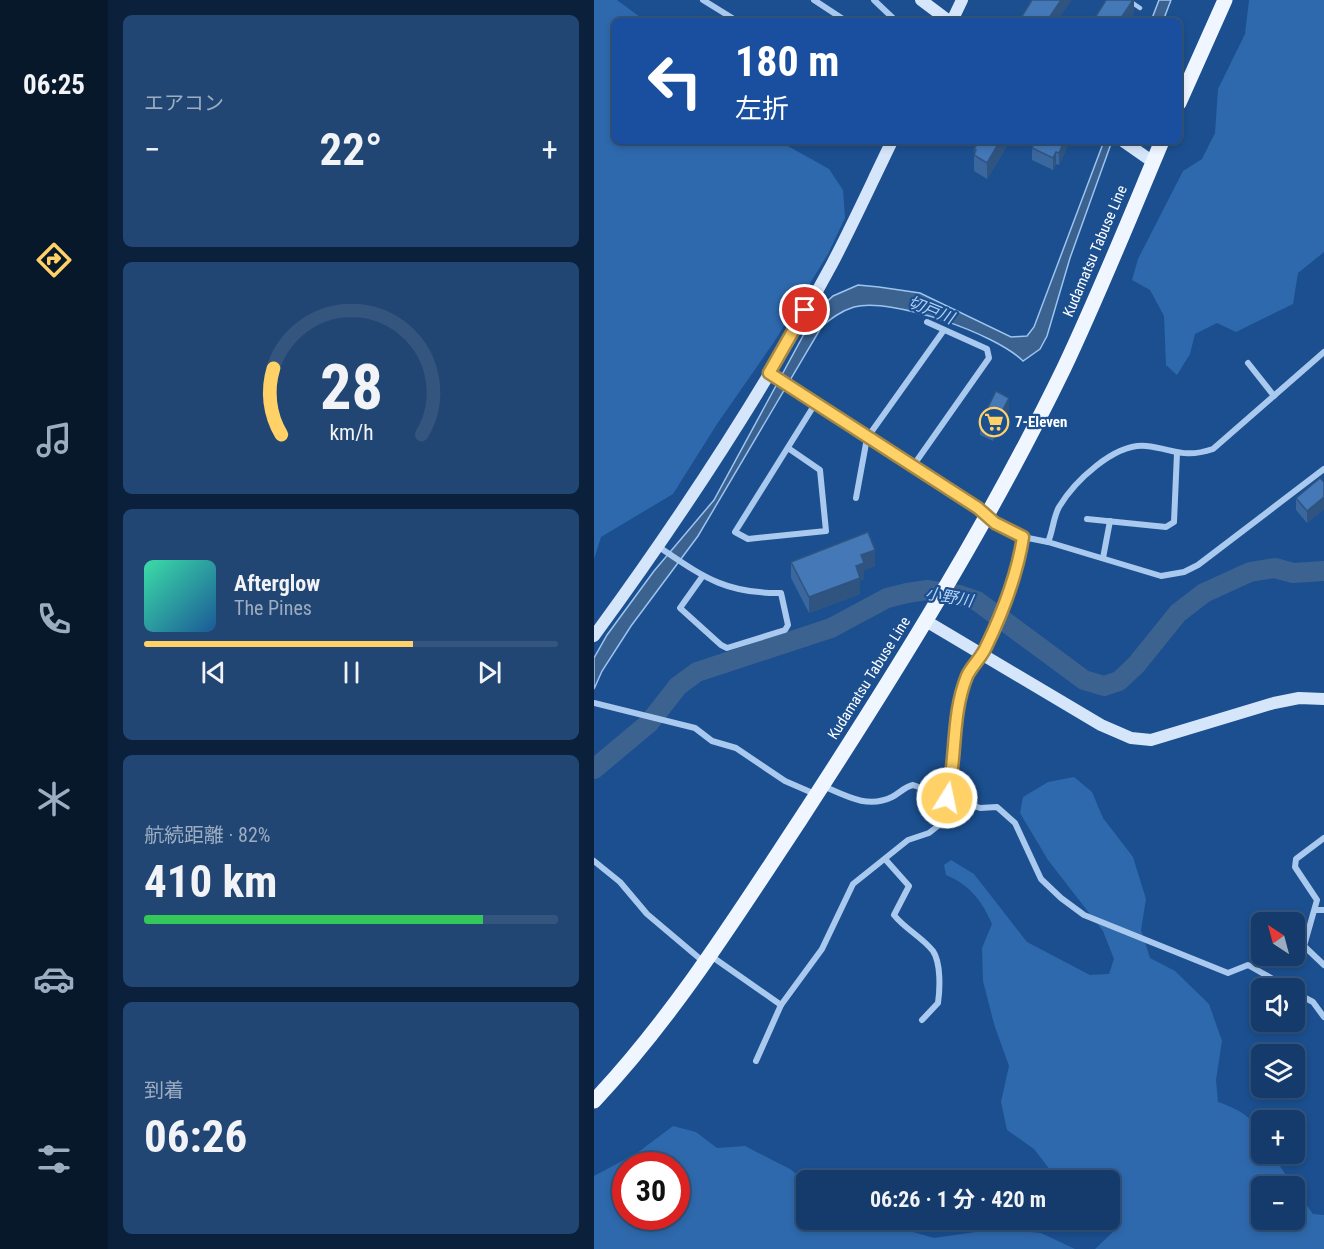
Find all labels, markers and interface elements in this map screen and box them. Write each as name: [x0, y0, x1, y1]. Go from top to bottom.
text: 180 m: [735, 37, 840, 86]
icon: left: [636, 42, 714, 120]
text: 06:25: [23, 69, 85, 101]
text: エアコン: [144, 91, 224, 115]
text: 左折: [735, 93, 789, 125]
text: 22°: [320, 123, 383, 176]
text: −: [144, 130, 161, 169]
text: +: [542, 130, 558, 169]
street label: Kudamatsu Tabuse Line: [1059, 183, 1131, 319]
icon: directions: [33, 239, 75, 281]
pin: [779, 284, 830, 335]
water label: 切戸川: [905, 292, 959, 329]
icon: arrive: [788, 293, 821, 326]
text: 28: [319, 351, 383, 424]
supermarket icon: 7-Eleven: [978, 406, 1010, 438]
place label: 7-Eleven: [1015, 413, 1067, 431]
icon: music: [33, 419, 75, 461]
text: km/h: [329, 420, 373, 445]
text: Afterglow: [234, 571, 320, 596]
water label: 小野川: [924, 583, 976, 611]
text: The Pines: [234, 596, 312, 620]
icon: phone: [33, 598, 75, 640]
street label: Kudamatsu Tabuse Line: [824, 613, 914, 743]
icon: previous: [197, 656, 230, 689]
icon: pause: [335, 656, 368, 689]
icon: next: [473, 656, 506, 689]
position arrow: [915, 766, 979, 830]
icon: climate: [33, 778, 75, 820]
text: 航続距離 · 82%: [144, 823, 270, 847]
text: 410 km: [144, 855, 277, 908]
north arrow: [1251, 912, 1305, 966]
map controls: [1251, 912, 1305, 1230]
icon: car: [33, 958, 75, 1000]
button: sound: [1251, 978, 1305, 1032]
button: layers: [1251, 1044, 1305, 1098]
text: 到着: [144, 1078, 184, 1102]
text: 06:26: [144, 1110, 247, 1163]
button: +: [1251, 1110, 1305, 1164]
icon: filters: [33, 1138, 75, 1180]
speed limit sign: 30: [612, 1152, 690, 1230]
button: −: [1251, 1176, 1305, 1230]
text: 06:26 · 1 分 · 420 m: [870, 1187, 1046, 1212]

